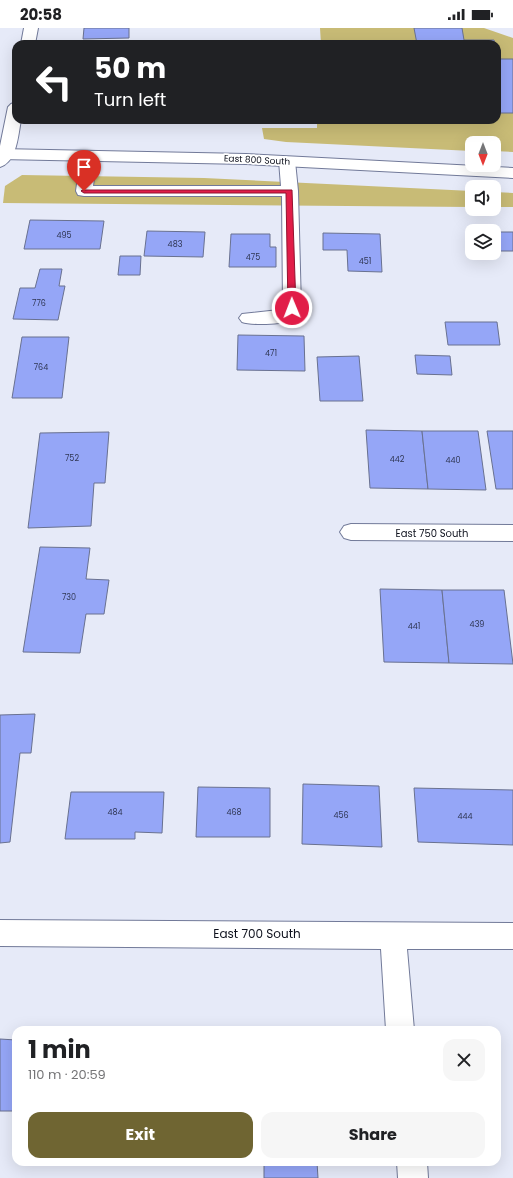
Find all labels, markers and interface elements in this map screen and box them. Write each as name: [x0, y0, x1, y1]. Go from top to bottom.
text: 20:58: [20, 4, 62, 25]
text: 50 m: [94, 49, 166, 88]
icon: left: [28, 56, 80, 108]
text: Turn left: [94, 87, 166, 112]
north arrow: [465, 136, 501, 172]
map controls: [465, 136, 501, 260]
pin: [67, 150, 101, 191]
street label: East 800 South: [224, 152, 291, 168]
icon: arrive: [73, 156, 95, 178]
button: sound: [465, 180, 501, 216]
button: layers: [465, 224, 501, 260]
house number: 495: [56, 230, 72, 241]
house number: 483: [168, 239, 183, 250]
house number: 475: [246, 252, 260, 263]
house number: 451: [359, 256, 371, 267]
position arrow: [271, 287, 313, 329]
house number: 776: [32, 298, 46, 309]
house number: 471: [265, 348, 277, 359]
house number: 764: [34, 362, 48, 373]
house number: 752: [65, 453, 79, 464]
house number: 442: [390, 454, 405, 465]
house number: 440: [445, 455, 461, 466]
street label: East 750 South: [396, 526, 468, 541]
house number: 730: [62, 592, 76, 603]
house number: 439: [470, 619, 484, 630]
house number: 441: [408, 621, 420, 632]
house number: 484: [107, 807, 123, 818]
house number: 468: [226, 807, 242, 818]
house number: 456: [333, 810, 349, 821]
house number: 444: [457, 811, 473, 822]
street label: East 700 South: [213, 925, 301, 942]
text: 1 min: [28, 1033, 91, 1066]
button: close: [443, 1039, 485, 1081]
text: 110 m · 20:59: [28, 1065, 106, 1084]
button: Exit: [28, 1112, 253, 1158]
button: Share: [261, 1112, 485, 1158]

